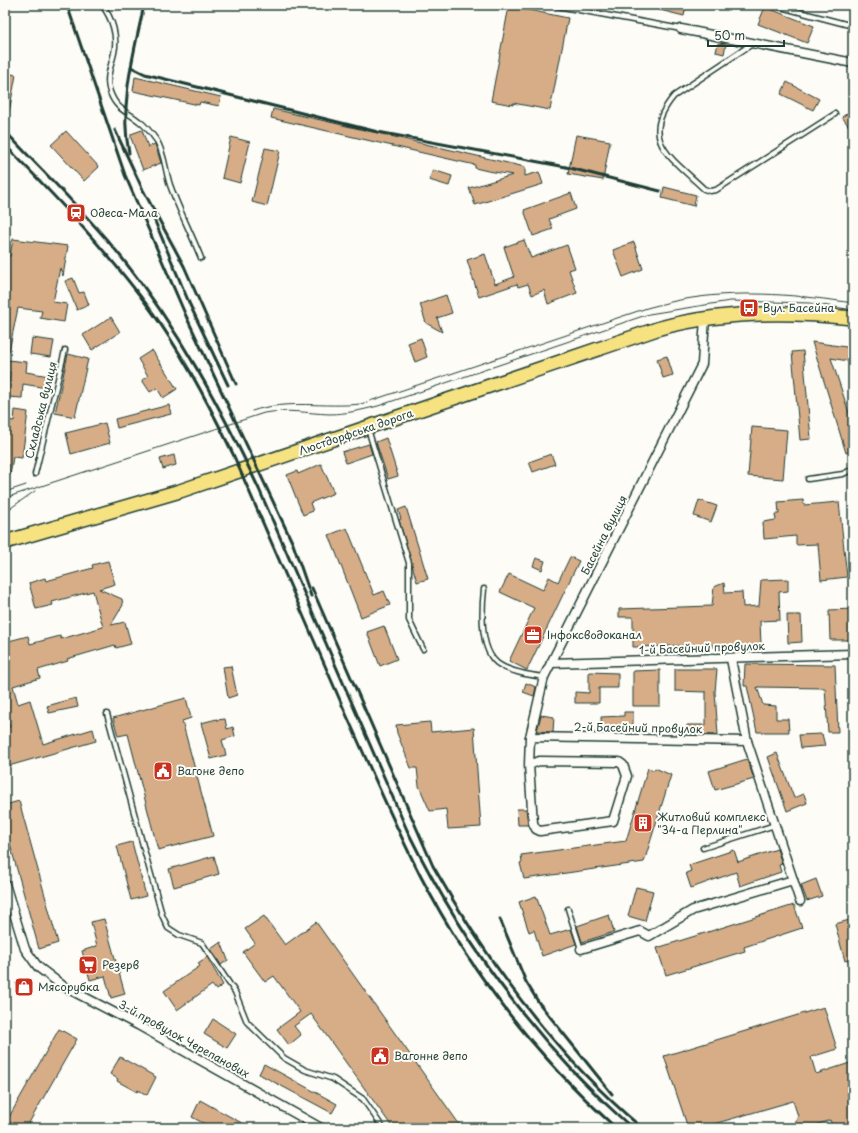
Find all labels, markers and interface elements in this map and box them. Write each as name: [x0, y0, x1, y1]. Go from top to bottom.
scale bar: [708, 22, 784, 48]
text: 50 m: [714, 26, 745, 44]
station icon: Одеса-Мала: [65, 202, 87, 224]
place label: Одеса-Мала: [90, 204, 158, 221]
bus stop icon: Вул. Басейна: [738, 297, 760, 319]
place label: Вул. Басейна: [763, 299, 834, 316]
street label: Складська вулиця: [20, 360, 61, 460]
street label: Люстдорфська дорога: [296, 404, 416, 459]
street label: Басейна вулиця: [576, 492, 631, 578]
office icon: Інфоксводоканал: [522, 624, 544, 646]
place label: Інфоксводоканал: [547, 626, 642, 643]
street label: 1-й Басейний провулок: [639, 637, 766, 658]
street label: 2-й Басейний провулок: [574, 718, 703, 737]
public building icon: Вагоне депо: [152, 760, 174, 782]
place label: Вагоне депо: [177, 762, 244, 779]
place label: Житловий комплекс "34-а Перлина": [657, 808, 766, 838]
building icon: Житловий комплекс "34-а Перлина": [632, 812, 654, 834]
supermarket icon: Резерв: [77, 954, 99, 976]
place label: Резерв: [102, 956, 139, 973]
shop icon: Мясорубка: [13, 976, 35, 998]
place label: Мясорубка: [38, 978, 99, 995]
street label: 3-й провулок Черепанових: [116, 995, 253, 1082]
public building icon: Вагонне депо: [369, 1045, 391, 1067]
place label: Вагонне депо: [394, 1047, 468, 1064]

